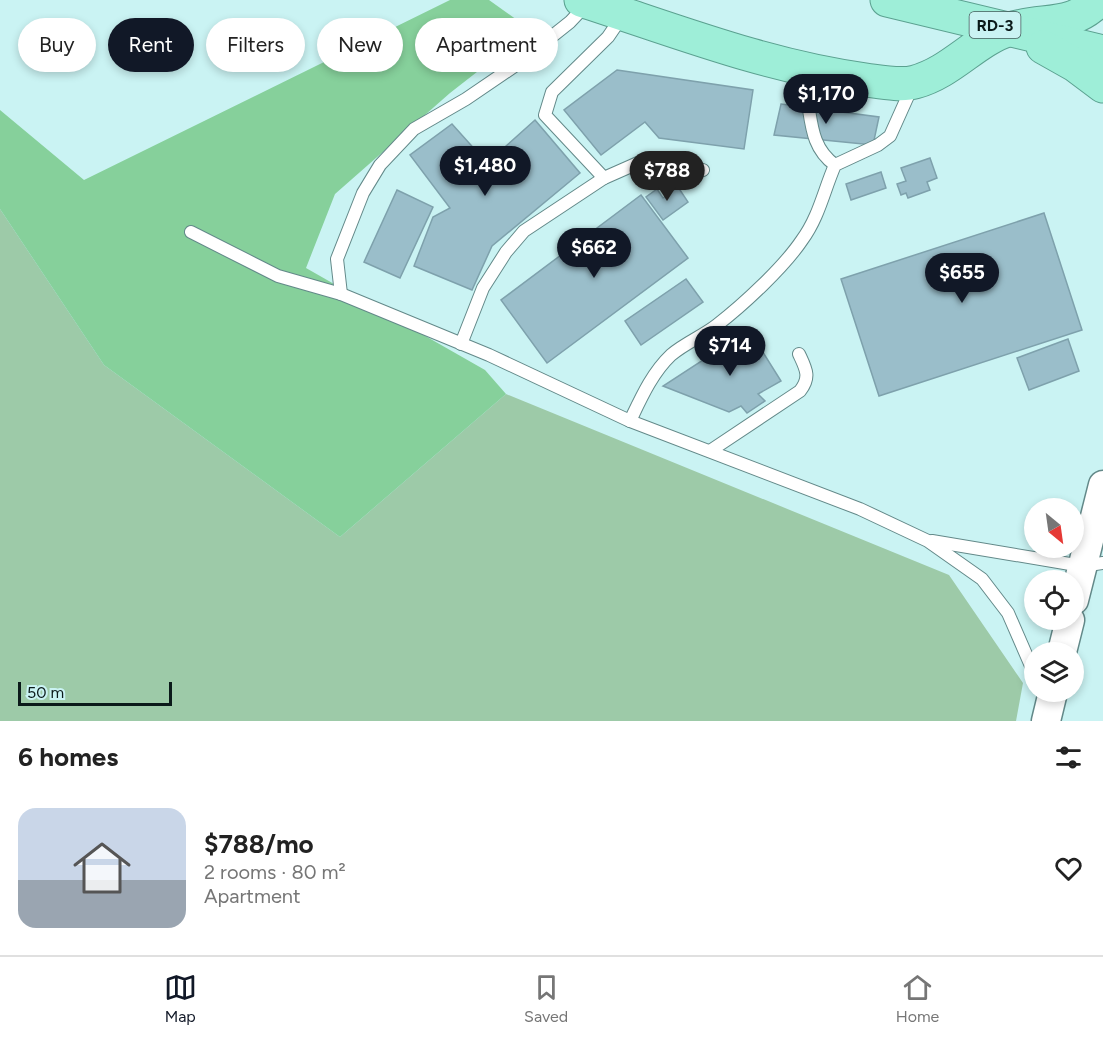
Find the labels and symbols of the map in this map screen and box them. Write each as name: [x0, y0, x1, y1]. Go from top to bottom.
road number: RD-3: [970, 12, 1020, 38]
pin: $1,170: [777, 74, 875, 125]
pin: $1,480: [436, 146, 534, 197]
pin: $788: [631, 151, 703, 202]
pin: $662: [558, 228, 630, 279]
pin: $655: [926, 253, 998, 304]
pin: $714: [694, 326, 766, 377]
north arrow: [1024, 498, 1084, 558]
scale bar: [18, 679, 172, 706]

